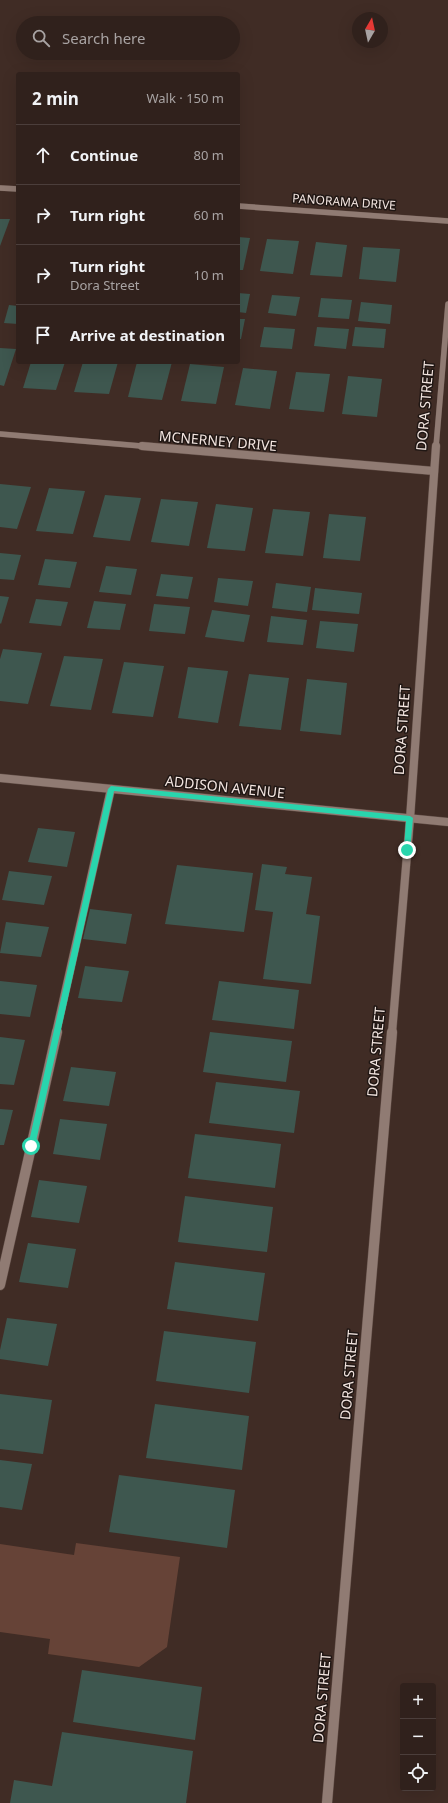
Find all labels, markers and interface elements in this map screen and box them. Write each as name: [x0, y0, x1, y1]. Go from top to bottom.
north arrow: [352, 12, 388, 48]
search box: [16, 16, 240, 60]
icon: search: [30, 27, 52, 49]
text: Search here: [62, 28, 145, 48]
text: 2 min: [32, 87, 79, 110]
text: Walk · 150 m: [146, 89, 224, 107]
icon: ahead: [32, 144, 54, 166]
text: Continue: [70, 145, 138, 165]
text: 80 m: [194, 146, 224, 164]
street label: PANORAMA DRIVE: [292, 189, 396, 214]
icon: right: [32, 204, 54, 226]
text: Turn right: [70, 205, 145, 225]
text: 60 m: [194, 206, 224, 224]
text: Turn right: [70, 256, 145, 276]
icon: right: [32, 264, 54, 286]
text: 10 m: [194, 266, 224, 284]
text: Dora Street: [70, 276, 139, 294]
icon: arrive: [32, 324, 54, 346]
text: Arrive at destination: [70, 325, 225, 345]
street label: DORA STREET: [411, 360, 438, 452]
street label: MCNERNEY DRIVE: [158, 426, 278, 455]
street label: DORA STREET: [389, 684, 414, 776]
street label: ADDISON AVENUE: [164, 771, 286, 802]
route end: [398, 841, 416, 859]
street label: DORA STREET: [362, 1006, 389, 1098]
route start: [22, 1137, 40, 1155]
street label: DORA STREET: [335, 1329, 362, 1421]
street label: DORA STREET: [308, 1652, 335, 1744]
map controls: [400, 1683, 436, 1791]
button: +: [400, 1683, 436, 1719]
button: −: [400, 1719, 436, 1755]
button: locate: [400, 1755, 436, 1791]

